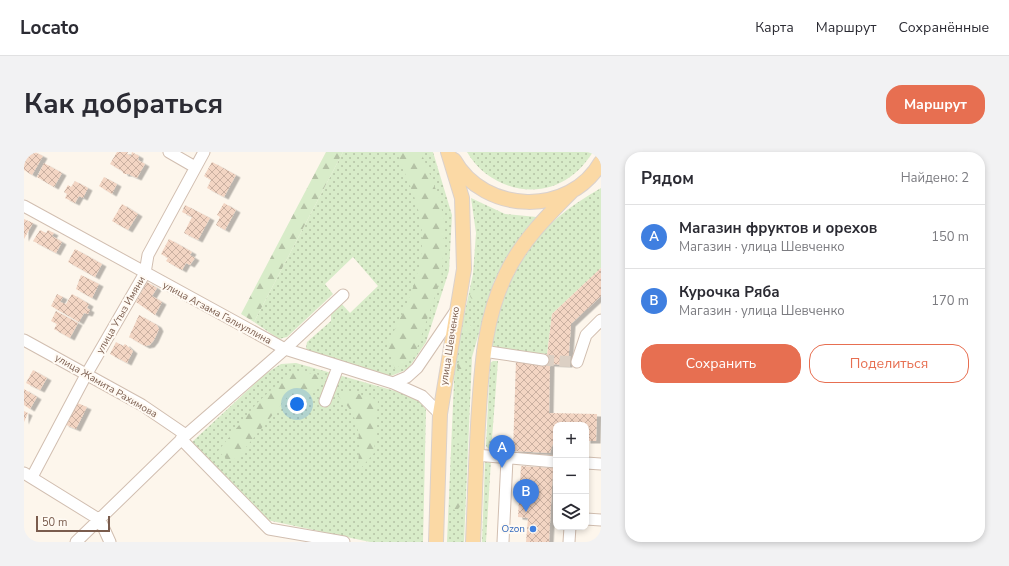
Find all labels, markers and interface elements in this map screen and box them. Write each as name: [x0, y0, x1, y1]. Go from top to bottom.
text: Locato: [20, 15, 79, 41]
text: Карта: [755, 18, 794, 37]
text: Маршрут: [816, 18, 877, 37]
text: Сохранённые: [899, 18, 989, 37]
text: Как добраться: [24, 85, 223, 123]
button: Маршрут: [886, 85, 985, 124]
text: Рядом: [641, 167, 694, 190]
text: Найдено: 2: [901, 169, 969, 187]
text: Магазин фруктов и орехов: [679, 218, 877, 238]
text: A: [649, 228, 659, 246]
text: 150 m: [931, 228, 969, 246]
text: Магазин · улица Шевченко: [679, 238, 845, 256]
street label: улица Утыз Имяни: [93, 274, 149, 356]
street label: улица Агзама Галиуллина: [160, 278, 274, 348]
text: Курочка Ряба: [679, 282, 780, 302]
text: B: [650, 292, 658, 310]
text: 170 m: [931, 292, 969, 310]
text: Магазин · улица Шевченко: [679, 302, 845, 320]
street label: улица Шевченко: [437, 305, 463, 386]
button: Сохранить: [641, 344, 801, 383]
button: Поделиться: [809, 344, 969, 383]
street label: улица Жамита Рахимова: [52, 351, 160, 421]
your location: [287, 394, 307, 414]
map controls: [553, 422, 589, 530]
button: +: [553, 422, 589, 458]
pin: A: [489, 435, 515, 468]
button: −: [553, 458, 589, 494]
pin: B: [513, 479, 539, 512]
button: layers: [553, 494, 589, 530]
scale bar: [36, 514, 110, 533]
text: 50 m: [42, 515, 67, 530]
place label: Ozon: [502, 522, 525, 536]
marker: Ozon: [528, 524, 538, 534]

